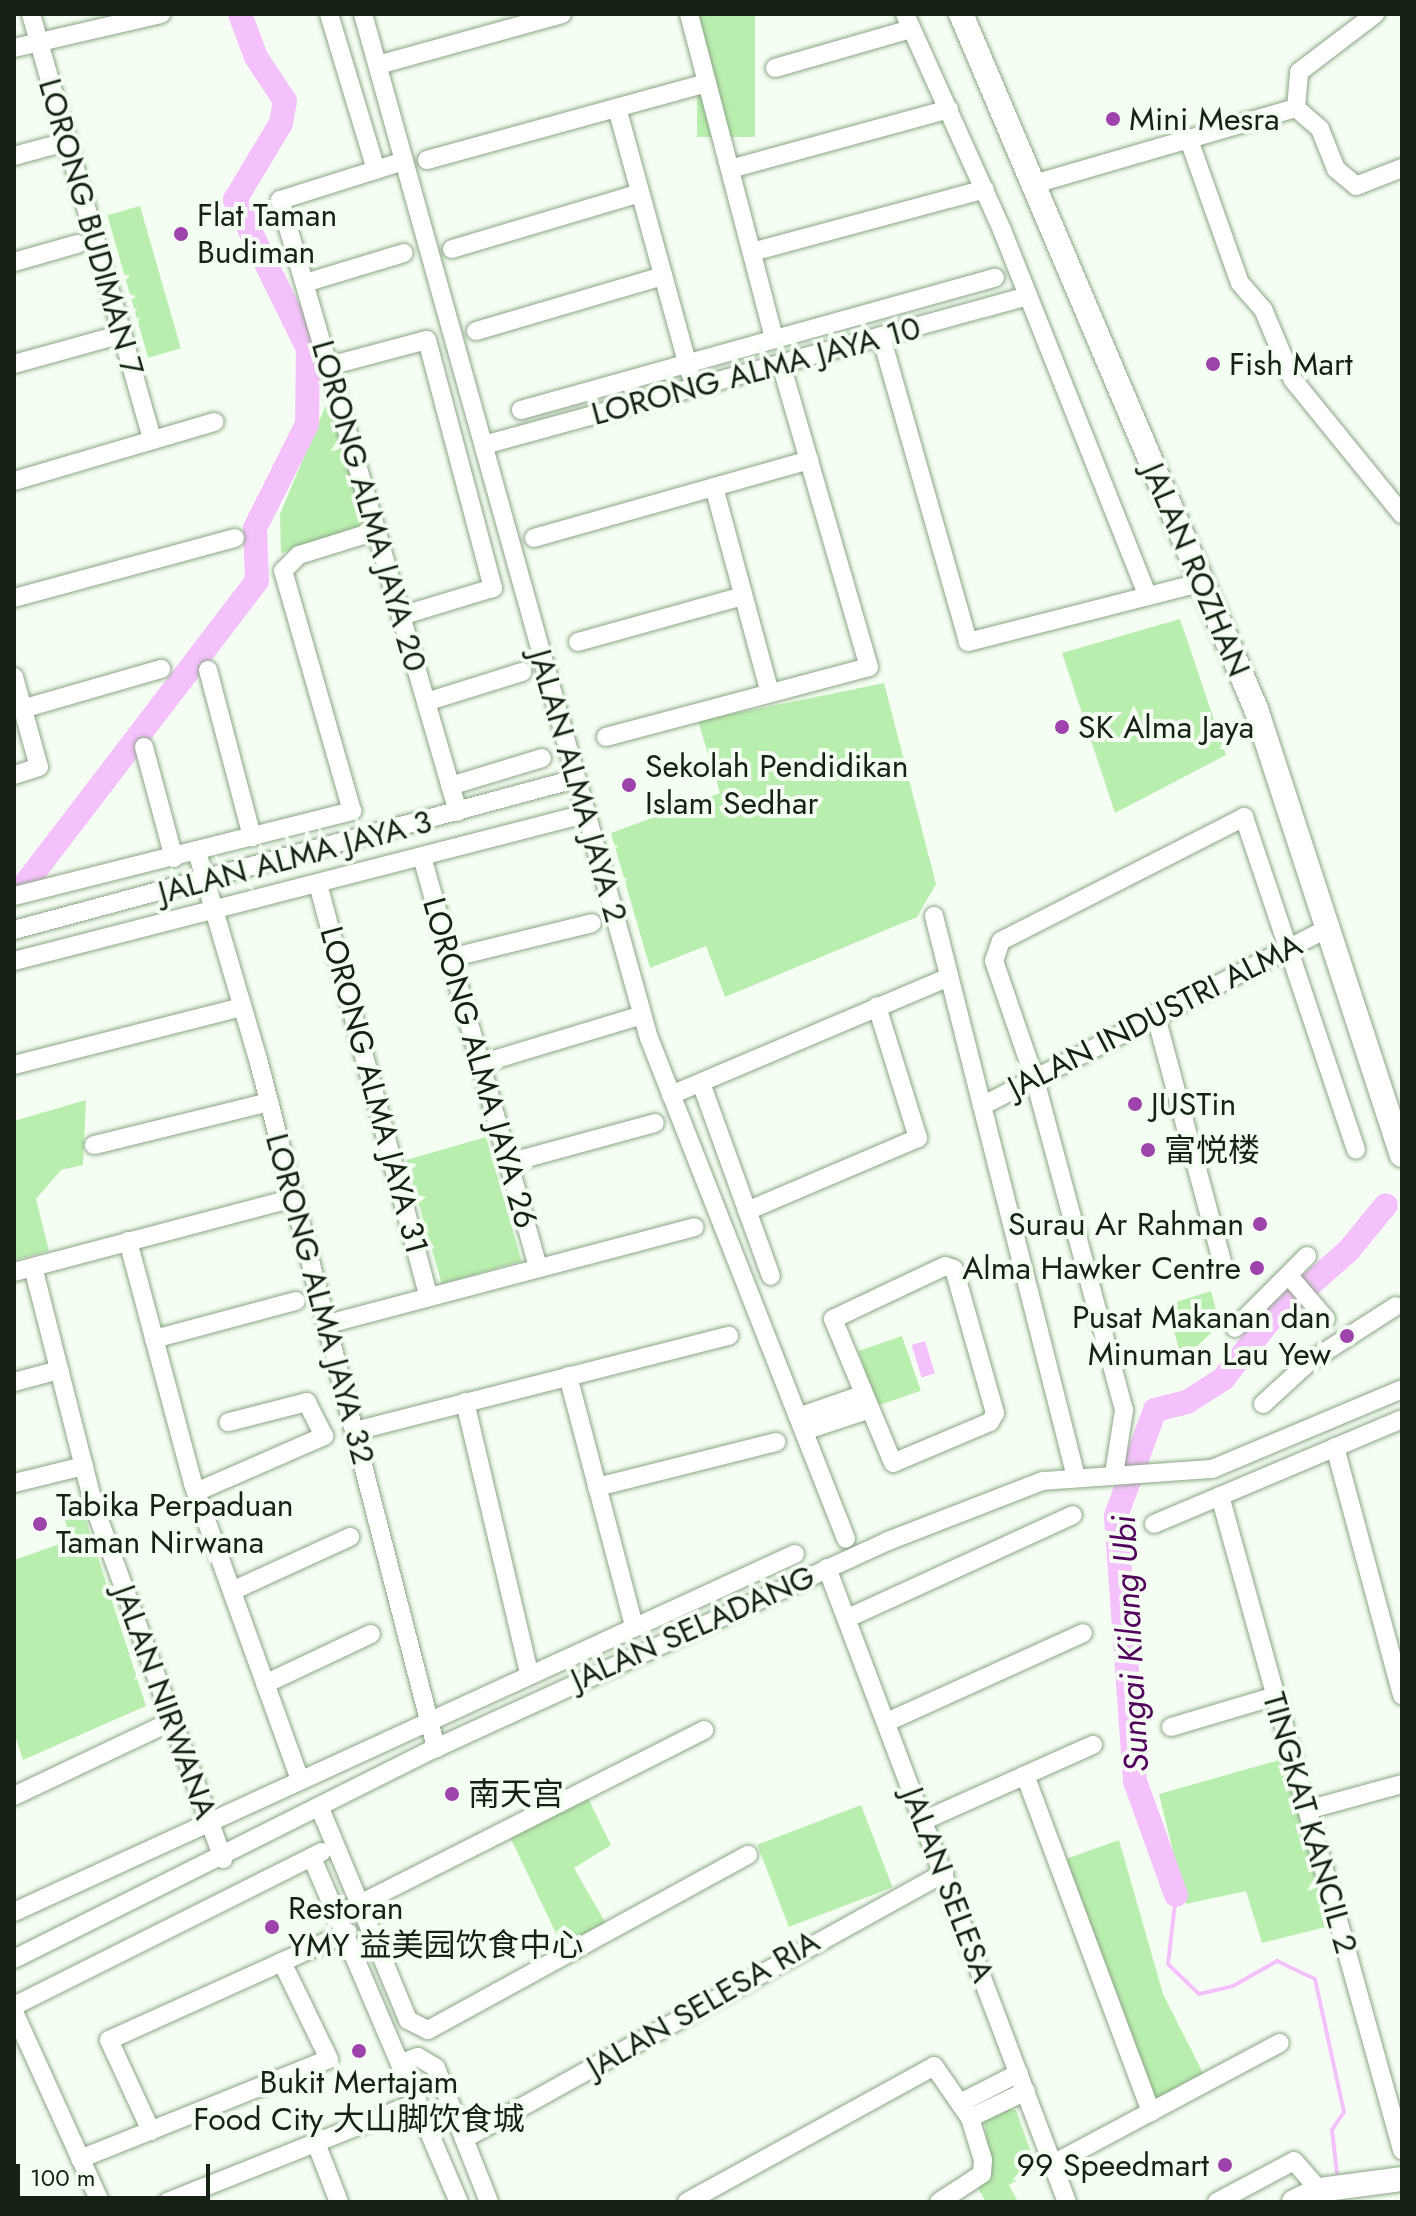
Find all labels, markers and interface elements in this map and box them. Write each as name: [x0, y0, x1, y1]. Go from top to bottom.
street label: LORONG BUDIMAN 7: [30, 74, 152, 380]
place label: Mini Mesra: [1129, 100, 1280, 138]
marker: Mini Mesra: [1104, 110, 1122, 128]
place label: Flat Taman Budiman: [197, 197, 337, 272]
marker: Flat Taman Budiman: [172, 225, 190, 243]
street label: LORONG ALMA JAYA 10: [587, 309, 925, 433]
street label: LORONG ALMA JAYA 20: [303, 336, 435, 676]
place label: Fish Mart: [1229, 345, 1353, 383]
marker: Fish Mart: [1204, 355, 1222, 373]
street label: JALAN ROZHAN: [1134, 457, 1258, 683]
street label: JALAN ALMA JAYA 2: [521, 645, 635, 927]
place label: SK Alma Jaya: [1078, 708, 1254, 746]
marker: SK Alma Jaya: [1053, 718, 1071, 736]
place label: Sekolah Pendidikan Islam Sedhar: [645, 748, 908, 823]
marker: Sekolah Pendidikan Islam Sedhar: [620, 776, 638, 794]
street label: JALAN ALMA JAYA 3: [154, 802, 436, 912]
street label: LORONG ALMA JAYA 26: [414, 893, 546, 1233]
street label: LORONG ALMA JAYA 31: [312, 922, 436, 1258]
street label: JALAN INDUSTRI ALMA: [1002, 925, 1308, 1107]
place label: JUSTin: [1151, 1085, 1236, 1123]
marker: JUSTin: [1126, 1095, 1144, 1113]
street label: LORONG ALMA JAYA 32: [257, 1129, 383, 1469]
place label: 富悦楼: [1164, 1131, 1260, 1169]
marker: 富悦楼: [1139, 1141, 1157, 1159]
place label: Surau Ar Rahman: [1008, 1205, 1244, 1243]
marker: Surau Ar Rahman: [1251, 1215, 1269, 1233]
place label: Alma Hawker Centre: [962, 1249, 1241, 1287]
marker: Alma Hawker Centre: [1248, 1259, 1266, 1277]
place label: Pusat Makanan dan Minuman Lau Yew: [1072, 1299, 1331, 1374]
marker: Pusat Makanan dan Minuman Lau Yew: [1338, 1327, 1356, 1345]
place label: Tabika Perpaduan Taman Nirwana: [56, 1487, 294, 1562]
marker: Tabika Perpaduan Taman Nirwana: [31, 1515, 49, 1533]
water label: Sungai Kilang Ubi: [1103, 1515, 1157, 1773]
street label: JALAN SELADANG: [565, 1557, 821, 1699]
street label: JALAN NIRWANA: [105, 1580, 225, 1824]
street label: TINGKAT KANCIL 2: [1254, 1688, 1366, 1958]
place label: 南天宫: [468, 1775, 564, 1813]
street label: JALAN SELESA: [893, 1782, 1003, 1988]
marker: 南天宫: [443, 1785, 461, 1803]
place label: Restoran YMY 益美园饮食中心: [288, 1890, 583, 1965]
marker: Restoran YMY 益美园饮食中心: [263, 1918, 281, 1936]
street label: JALAN SELESA RIA: [580, 1922, 826, 2086]
marker: Bukit Mertajam Food City 大山脚饮食城: [350, 2042, 368, 2060]
place label: Bukit Mertajam Food City 大山脚饮食城: [193, 2064, 525, 2139]
place label: 99 Speedmart: [1017, 2146, 1209, 2184]
scale bar: [20, 2148, 214, 2198]
marker: 99 Speedmart: [1216, 2156, 1234, 2174]
text: 100 m: [30, 2160, 96, 2195]

